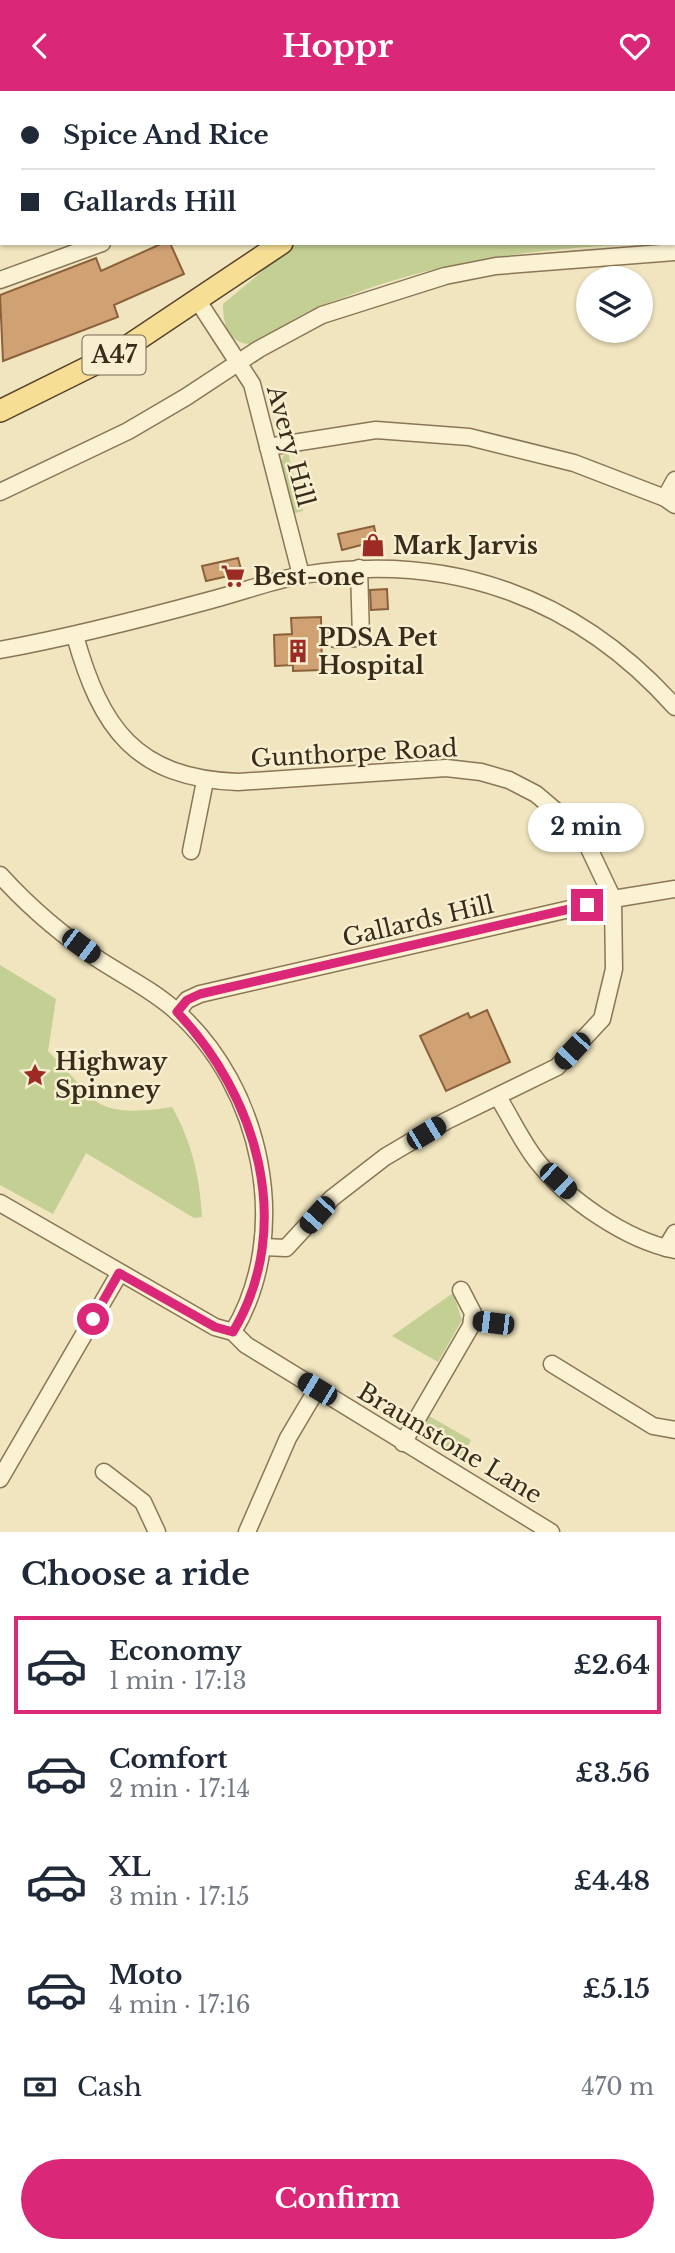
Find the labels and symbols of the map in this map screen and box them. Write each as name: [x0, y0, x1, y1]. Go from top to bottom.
road number: A47: [82, 335, 146, 375]
street label: Avery Hill: [261, 381, 321, 510]
shop icon: Mark Jarvis: [359, 531, 387, 559]
place label: Mark Jarvis: [393, 531, 538, 560]
supermarket icon: Best-one: [219, 562, 247, 590]
place label: Best-one: [253, 562, 365, 591]
place label: PDSA Pet Hospital: [318, 623, 438, 680]
building icon: PDSA Pet Hospital: [284, 637, 312, 665]
street label: Gunthorpe Road: [250, 733, 458, 773]
callout: 2 min: [529, 803, 645, 853]
street label: Gallards Hill: [340, 889, 497, 952]
route end: [571, 889, 603, 921]
car: [58, 925, 105, 967]
car: [550, 1028, 595, 1074]
place label: Highway Spinney: [55, 1047, 168, 1104]
place icon: Highway Spinney: [21, 1061, 49, 1089]
car: [403, 1113, 450, 1153]
car: [536, 1159, 581, 1203]
car: [296, 1192, 339, 1238]
route start: [77, 1303, 109, 1335]
car: [471, 1310, 516, 1336]
car: [294, 1369, 341, 1409]
street label: Braunstone Lane: [353, 1377, 547, 1509]

